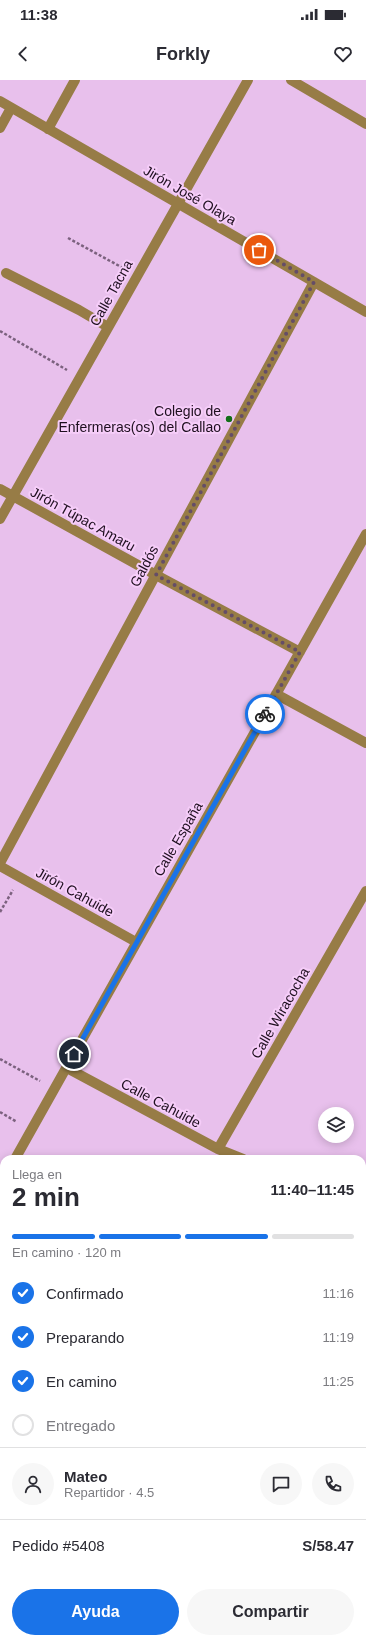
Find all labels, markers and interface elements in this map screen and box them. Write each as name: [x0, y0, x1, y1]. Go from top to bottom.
text: 11:38: [20, 6, 58, 23]
icon: back: [12, 43, 34, 65]
icon: heart: [332, 43, 354, 65]
text: Forkly: [156, 44, 210, 64]
street label: Jirón José Olaya: [141, 162, 239, 228]
pin: [242, 233, 276, 267]
icon: bag: [248, 239, 270, 261]
street label: Calle Tacna: [86, 257, 136, 329]
place label: Colegio de Enfermeras(os) del Callao: [58, 403, 221, 435]
marker: Colegio de Enfermeras(os) del Callao: [224, 414, 234, 424]
street label: Jirón Túpac Amaru: [28, 484, 138, 554]
street label: Galdós: [127, 543, 161, 589]
courier: [245, 694, 285, 734]
icon: bike: [254, 703, 276, 725]
street label: Calle España: [150, 799, 206, 879]
street label: Jirón Cahuide: [33, 864, 117, 920]
street label: Calle Wiracocha: [248, 965, 313, 1061]
pin: [57, 1037, 91, 1071]
icon: home: [63, 1043, 85, 1065]
street label: Calle Cahuide: [118, 1075, 204, 1131]
map controls: [318, 1107, 354, 1143]
button: layers: [318, 1107, 354, 1143]
text: Llega en: [12, 1167, 62, 1182]
text: 11:40–11:45: [271, 1181, 354, 1198]
text: 2 min: [12, 1182, 80, 1212]
text: En camino · 120 m: [12, 1245, 121, 1260]
icon: check: [12, 1282, 34, 1304]
text: Confirmado: [46, 1285, 124, 1302]
text: 11:16: [322, 1286, 354, 1301]
icon: check: [12, 1326, 34, 1348]
text: Preparando: [46, 1329, 124, 1346]
text: 11:19: [322, 1330, 354, 1345]
icon: check: [12, 1370, 34, 1392]
text: En camino: [46, 1373, 117, 1390]
text: 11:25: [322, 1374, 354, 1389]
text: Entregado: [46, 1417, 115, 1434]
button: person: [12, 1463, 54, 1505]
button: chat: [260, 1463, 302, 1505]
button: phone: [312, 1463, 354, 1505]
text: Mateo: [64, 1468, 107, 1485]
text: Repartidor · 4.5: [64, 1485, 154, 1500]
text: Pedido #5408: [12, 1537, 105, 1554]
text: S/58.47: [302, 1537, 354, 1554]
button: Ayuda: [12, 1589, 179, 1635]
button: Compartir: [187, 1589, 354, 1635]

